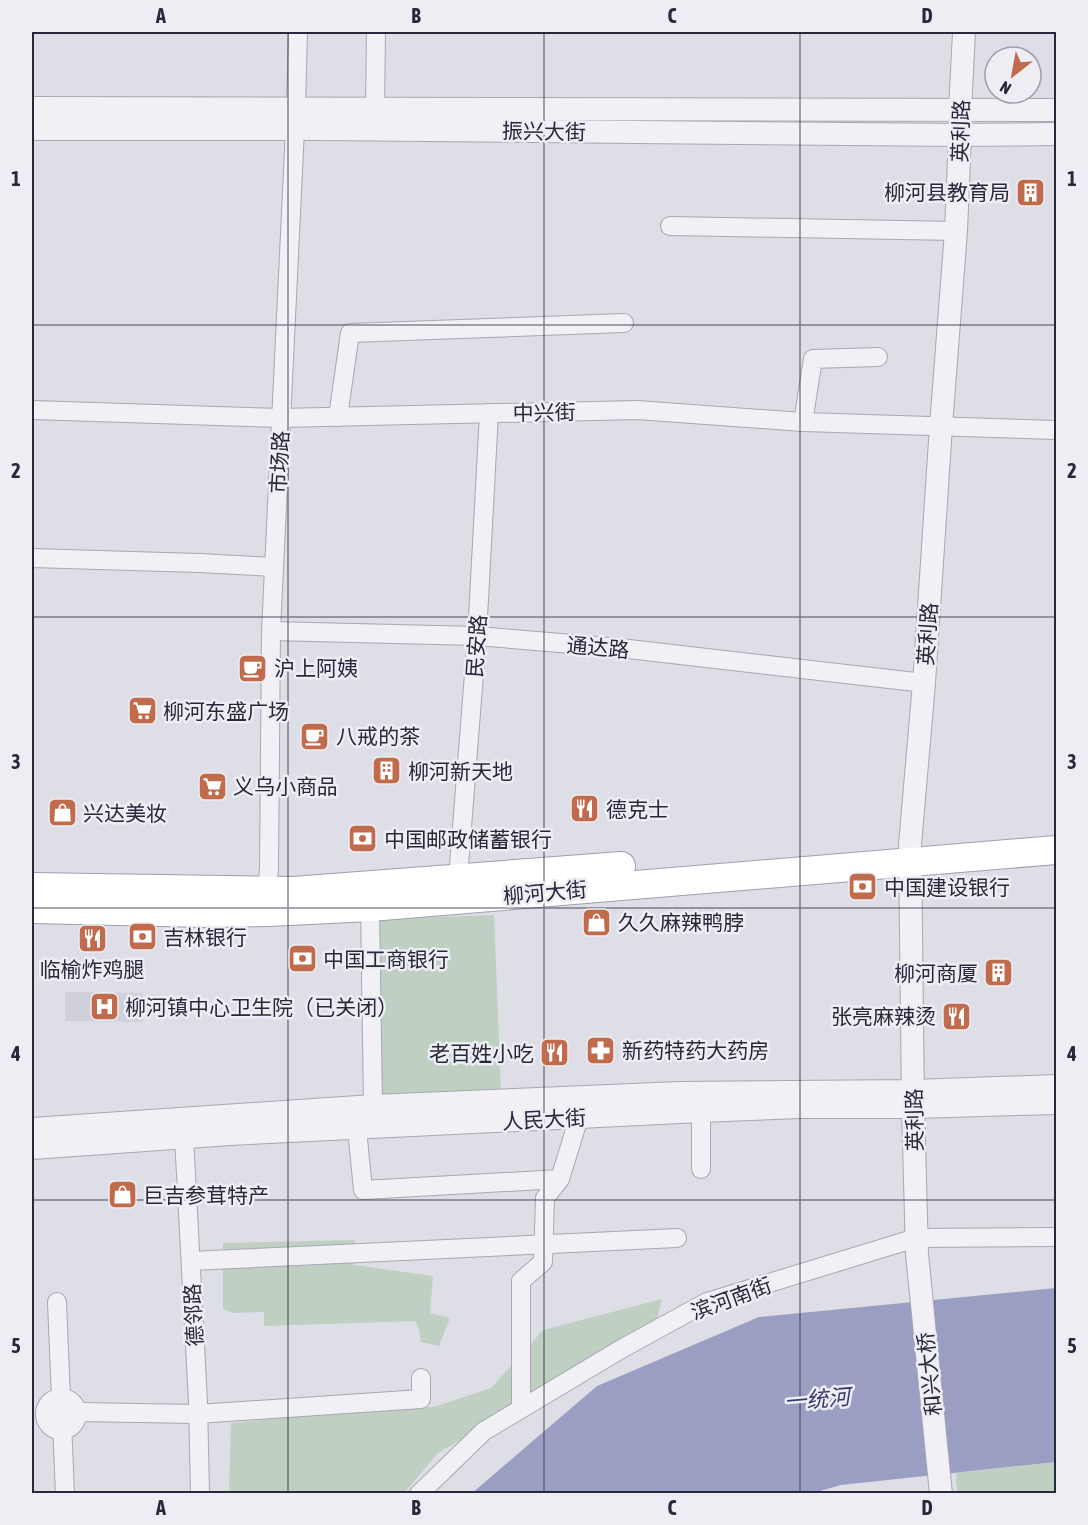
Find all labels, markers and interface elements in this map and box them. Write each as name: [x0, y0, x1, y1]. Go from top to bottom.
text: A: [155, 4, 166, 27]
text: B: [411, 4, 421, 27]
text: C: [668, 4, 677, 27]
text: D: [921, 4, 933, 27]
north arrow: [983, 45, 1043, 105]
text: N: [997, 78, 1014, 98]
street label: 英利路: [947, 99, 973, 163]
street label: 振兴大街: [502, 118, 586, 144]
text: 1: [11, 167, 21, 190]
text: 1: [1067, 167, 1077, 190]
building icon: 柳河县教育局: [1015, 176, 1047, 208]
place label: 柳河县教育局: [884, 180, 1010, 204]
street label: 中兴街: [512, 399, 576, 425]
street label: 市场路: [265, 430, 293, 494]
text: 2: [11, 459, 21, 482]
text: 2: [1067, 459, 1077, 482]
street label: 英利路: [913, 602, 941, 666]
street label: 民安路: [462, 614, 490, 678]
street label: 通达路: [566, 632, 630, 662]
cafe icon: 沪上阿姨: [237, 652, 269, 684]
place label: 沪上阿姨: [274, 656, 358, 680]
supermarket icon: 柳河东盛广场: [126, 695, 158, 727]
place label: 柳河东盛广场: [163, 699, 289, 723]
cafe icon: 八戒的茶: [299, 720, 331, 752]
place label: 八戒的茶: [336, 724, 420, 748]
text: 3: [11, 750, 21, 773]
text: 3: [1067, 750, 1077, 773]
building icon: 柳河新天地: [371, 755, 403, 787]
place label: 柳河新天地: [408, 759, 513, 783]
supermarket icon: 义乌小商品: [196, 770, 228, 802]
place label: 义乌小商品: [233, 774, 338, 798]
restaurant icon: 德克士: [569, 793, 601, 825]
shop icon: 兴达美妆: [46, 797, 78, 829]
place label: 德克士: [606, 797, 669, 821]
place label: 兴达美妆: [83, 801, 167, 825]
bank icon: 中国邮政储蓄银行: [347, 823, 379, 855]
place label: 中国邮政储蓄银行: [384, 827, 552, 851]
bank icon: 中国建设银行: [847, 871, 879, 903]
place label: 中国建设银行: [884, 875, 1010, 899]
street label: 柳河大街: [502, 876, 588, 908]
shop icon: 久久麻辣鸭脖: [581, 906, 613, 938]
place label: 久久麻辣鸭脖: [618, 910, 744, 934]
bank icon: 吉林银行: [126, 921, 158, 953]
restaurant icon: 临榆炸鸡腿: [76, 922, 108, 954]
place label: 吉林银行: [163, 925, 247, 949]
bank icon: 中国工商银行: [286, 943, 318, 975]
place label: 中国工商银行: [323, 947, 449, 971]
place label: 临榆炸鸡腿: [40, 957, 145, 981]
building icon: 柳河商厦: [983, 957, 1015, 989]
place label: 柳河商厦: [894, 961, 978, 985]
hospital icon: 柳河镇中心卫生院（已关闭）: [88, 991, 120, 1023]
place label: 柳河镇中心卫生院（已关闭）: [125, 995, 398, 1019]
restaurant icon: 张亮麻辣烫: [941, 1000, 973, 1032]
place label: 张亮麻辣烫: [831, 1004, 936, 1028]
pharmacy icon: 新药特药大药房: [585, 1034, 617, 1066]
restaurant icon: 老百姓小吃: [539, 1037, 571, 1069]
place label: 新药特药大药房: [622, 1038, 769, 1062]
place label: 老百姓小吃: [429, 1041, 534, 1065]
text: 4: [10, 1042, 21, 1065]
text: 4: [1066, 1042, 1077, 1065]
street label: 英利路: [901, 1088, 927, 1152]
street label: 人民大街: [501, 1105, 587, 1133]
shop icon: 巨吉参茸特产: [106, 1179, 138, 1211]
place label: 巨吉参茸特产: [143, 1183, 269, 1207]
street label: 滨河南街: [687, 1272, 775, 1324]
street label: 德邻路: [179, 1283, 207, 1347]
street label: 和兴大桥: [913, 1331, 945, 1417]
text: 5: [11, 1334, 21, 1357]
text: 5: [1067, 1334, 1077, 1357]
water label: 一统河: [783, 1383, 855, 1415]
text: A: [155, 1496, 166, 1519]
text: B: [411, 1496, 421, 1519]
text: C: [668, 1496, 677, 1519]
text: D: [921, 1496, 933, 1519]

